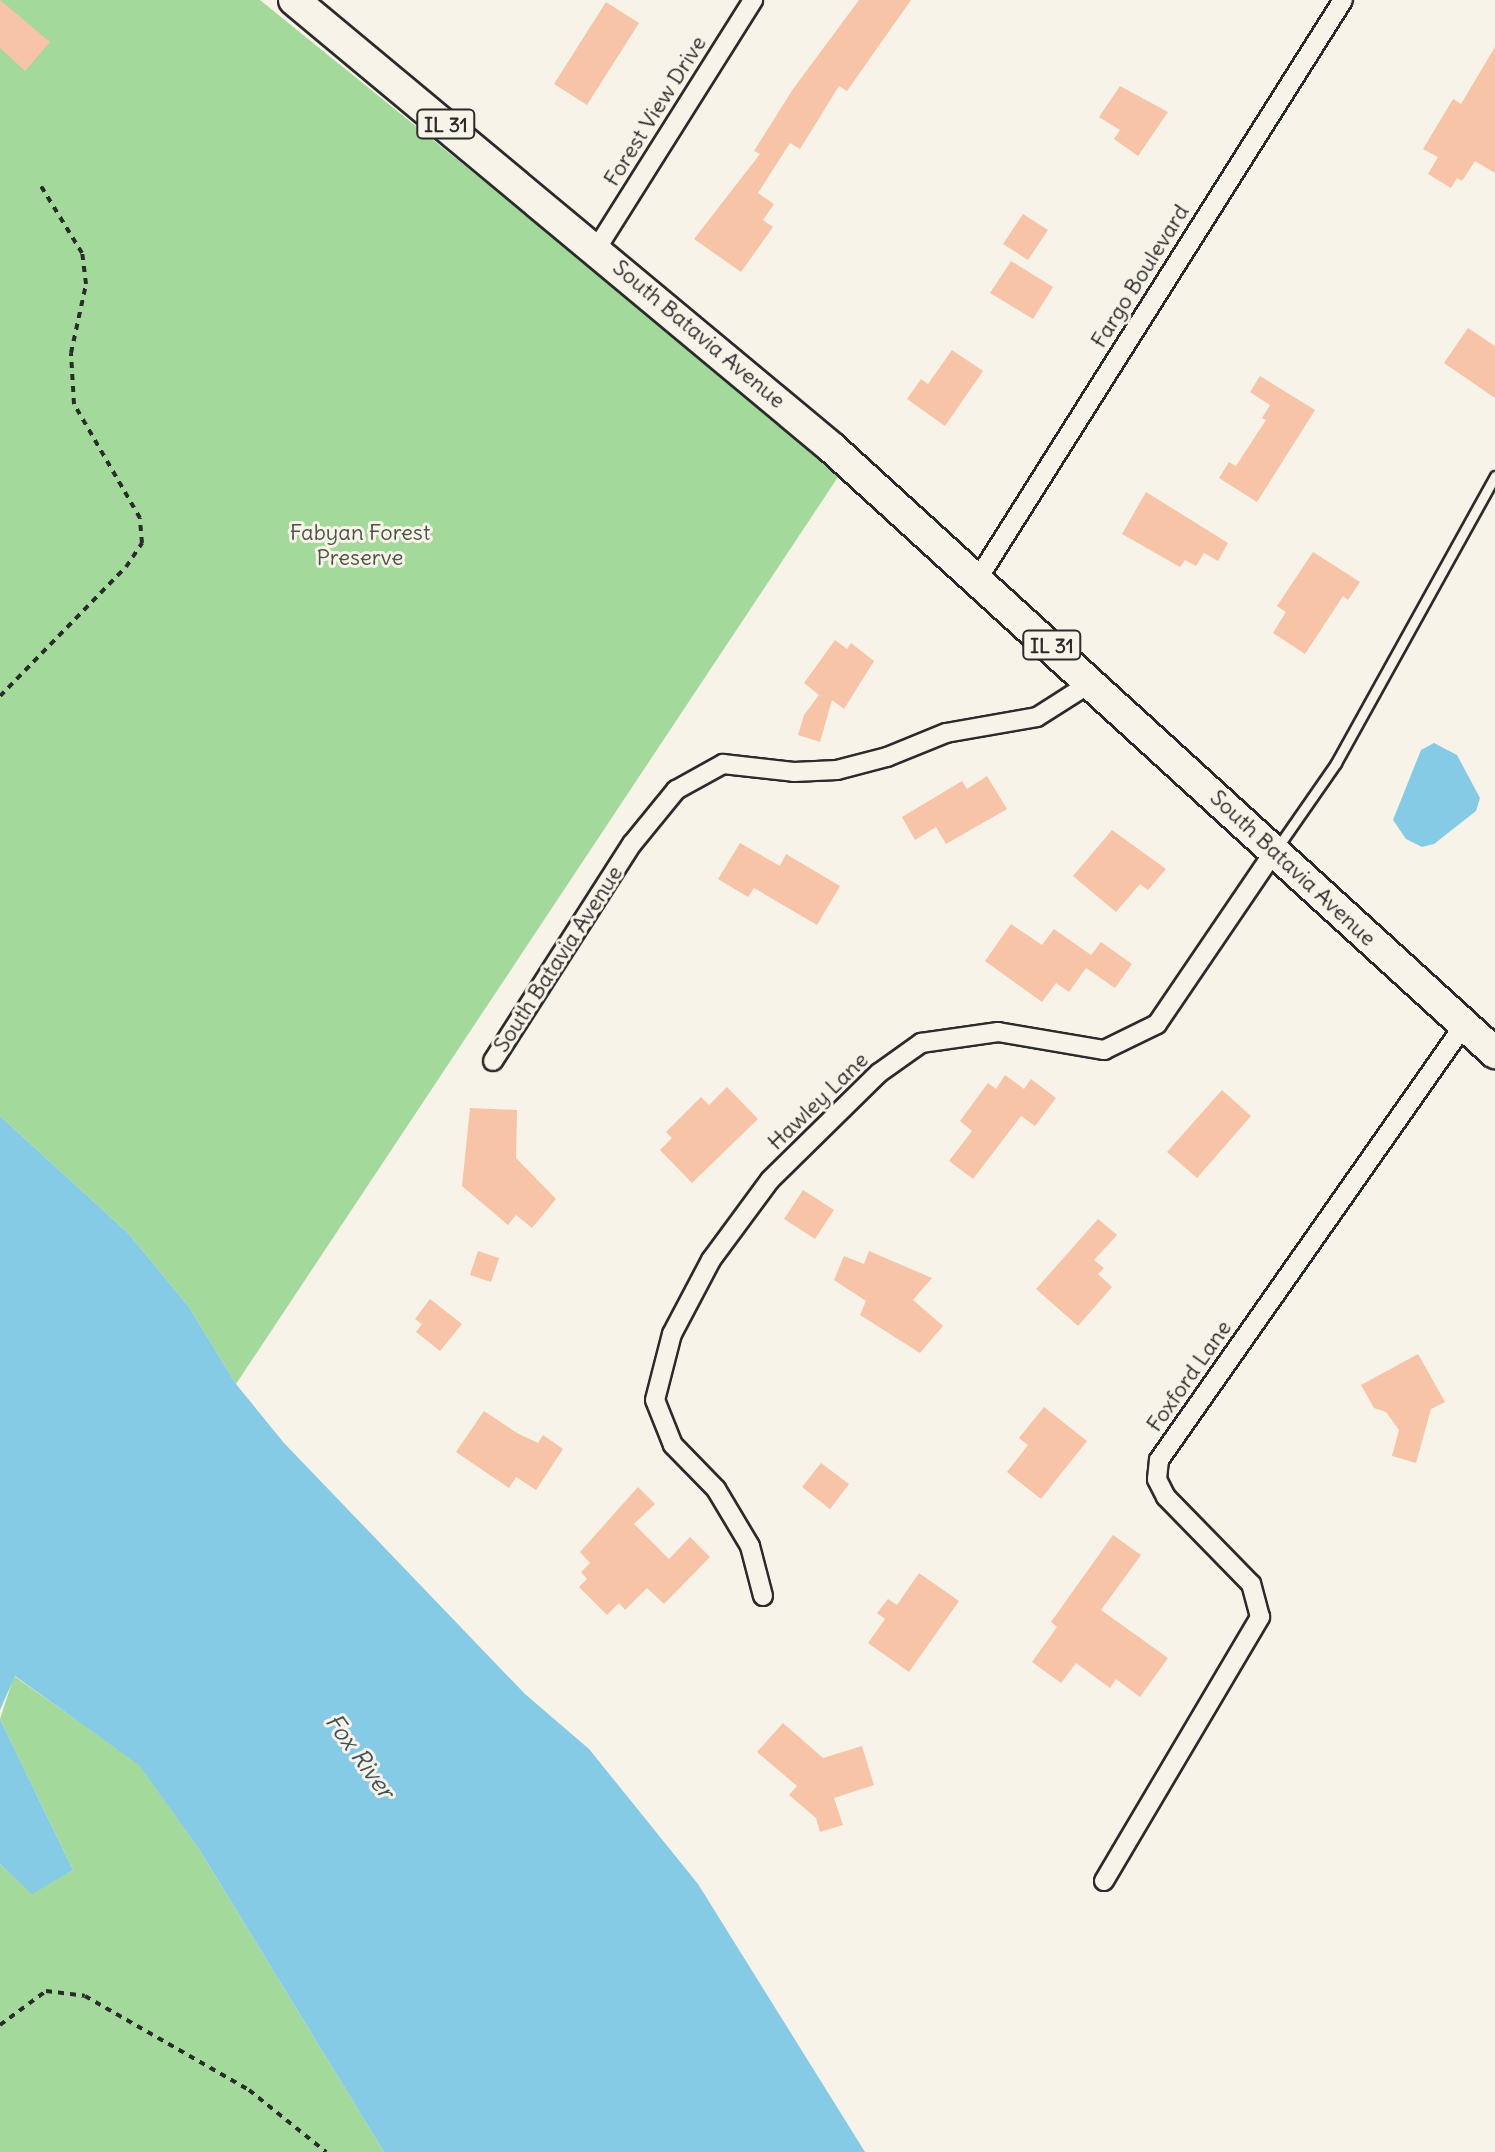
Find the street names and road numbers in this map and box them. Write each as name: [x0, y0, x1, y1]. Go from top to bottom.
street label: Forest View Drive: [598, 31, 712, 191]
road number: IL 31: [416, 108, 476, 140]
street label: Fargo Boulevard: [1085, 200, 1195, 352]
street label: South Batavia Avenue: [607, 254, 791, 414]
road number: IL 31: [1022, 629, 1082, 661]
street label: South Batavia Avenue: [1205, 784, 1381, 952]
street label: South Batavia Avenue: [488, 861, 628, 1057]
street label: Hawley Lane: [762, 1047, 874, 1155]
street label: Foxford Lane: [1141, 1315, 1237, 1437]

